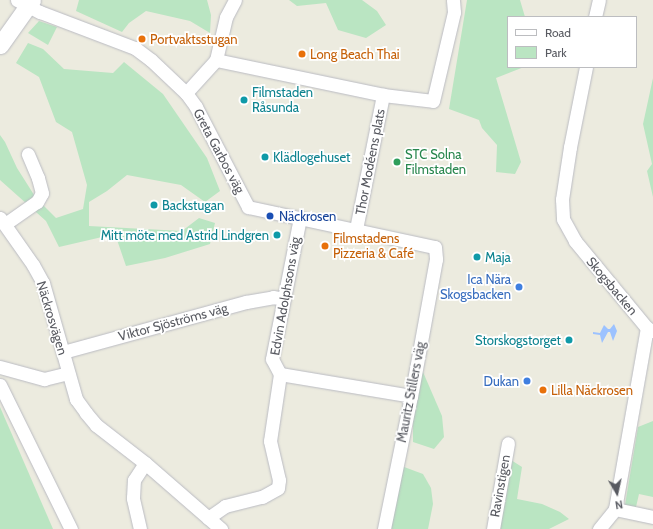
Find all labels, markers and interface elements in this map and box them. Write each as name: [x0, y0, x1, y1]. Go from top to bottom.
legend: [507, 16, 637, 68]
text: Road: [545, 25, 571, 40]
place label: Portvaktsstugan: [150, 31, 238, 47]
marker: Portvaktsstugan: [137, 34, 147, 44]
text: Park: [545, 45, 567, 60]
place label: Long Beach Thai: [310, 46, 400, 62]
marker: Long Beach Thai: [297, 49, 307, 59]
place label: Filmstaden Råsunda: [252, 85, 313, 116]
marker: Filmstaden Råsunda: [239, 95, 249, 105]
street label: Greta Garbos väg: [190, 106, 248, 196]
street label: Thor Modéens plats: [352, 108, 388, 216]
place label: STC Solna Filmstaden: [405, 147, 466, 178]
place label: Klädlogehuset: [273, 149, 350, 165]
marker: Klädlogehuset: [260, 152, 270, 162]
marker: STC Solna Filmstaden: [392, 157, 402, 167]
place label: Backstugan: [162, 197, 224, 213]
marker: Backstugan: [149, 200, 159, 210]
place label: Näckrosen: [279, 208, 336, 224]
marker: Näckrosen: [264, 210, 276, 222]
place label: Mitt möte med Astrid Lindgren: [101, 227, 269, 243]
marker: Mitt möte med Astrid Lindgren: [272, 230, 282, 240]
place label: Filmstadens Pizzeria & Café: [333, 231, 414, 262]
street label: Edvin Adolphsons väg: [267, 235, 303, 357]
marker: Filmstadens Pizzeria & Café: [320, 241, 330, 251]
place label: Maja: [485, 249, 511, 265]
marker: Maja: [472, 252, 482, 262]
street label: Skogsbacken: [583, 254, 641, 318]
place label: Ica Nära Skogsbacken: [440, 272, 511, 303]
street label: Näckrosvägen: [33, 279, 71, 357]
marker: Ica Nära Skogsbacken: [514, 282, 524, 292]
street label: Viktor Sjöströms väg: [117, 300, 229, 344]
place label: Storskogstorget: [475, 332, 561, 348]
marker: Storskogstorget: [564, 335, 574, 345]
street label: Mauritz Stillers väg: [394, 340, 428, 444]
place label: Dukan: [484, 373, 519, 389]
marker: Dukan: [522, 376, 532, 386]
place label: Lilla Näckrosen: [551, 382, 633, 398]
marker: Lilla Näckrosen: [538, 385, 548, 395]
street label: Ravinstigen: [487, 454, 513, 518]
north arrow: [597, 473, 637, 513]
text: N: [614, 497, 624, 512]

